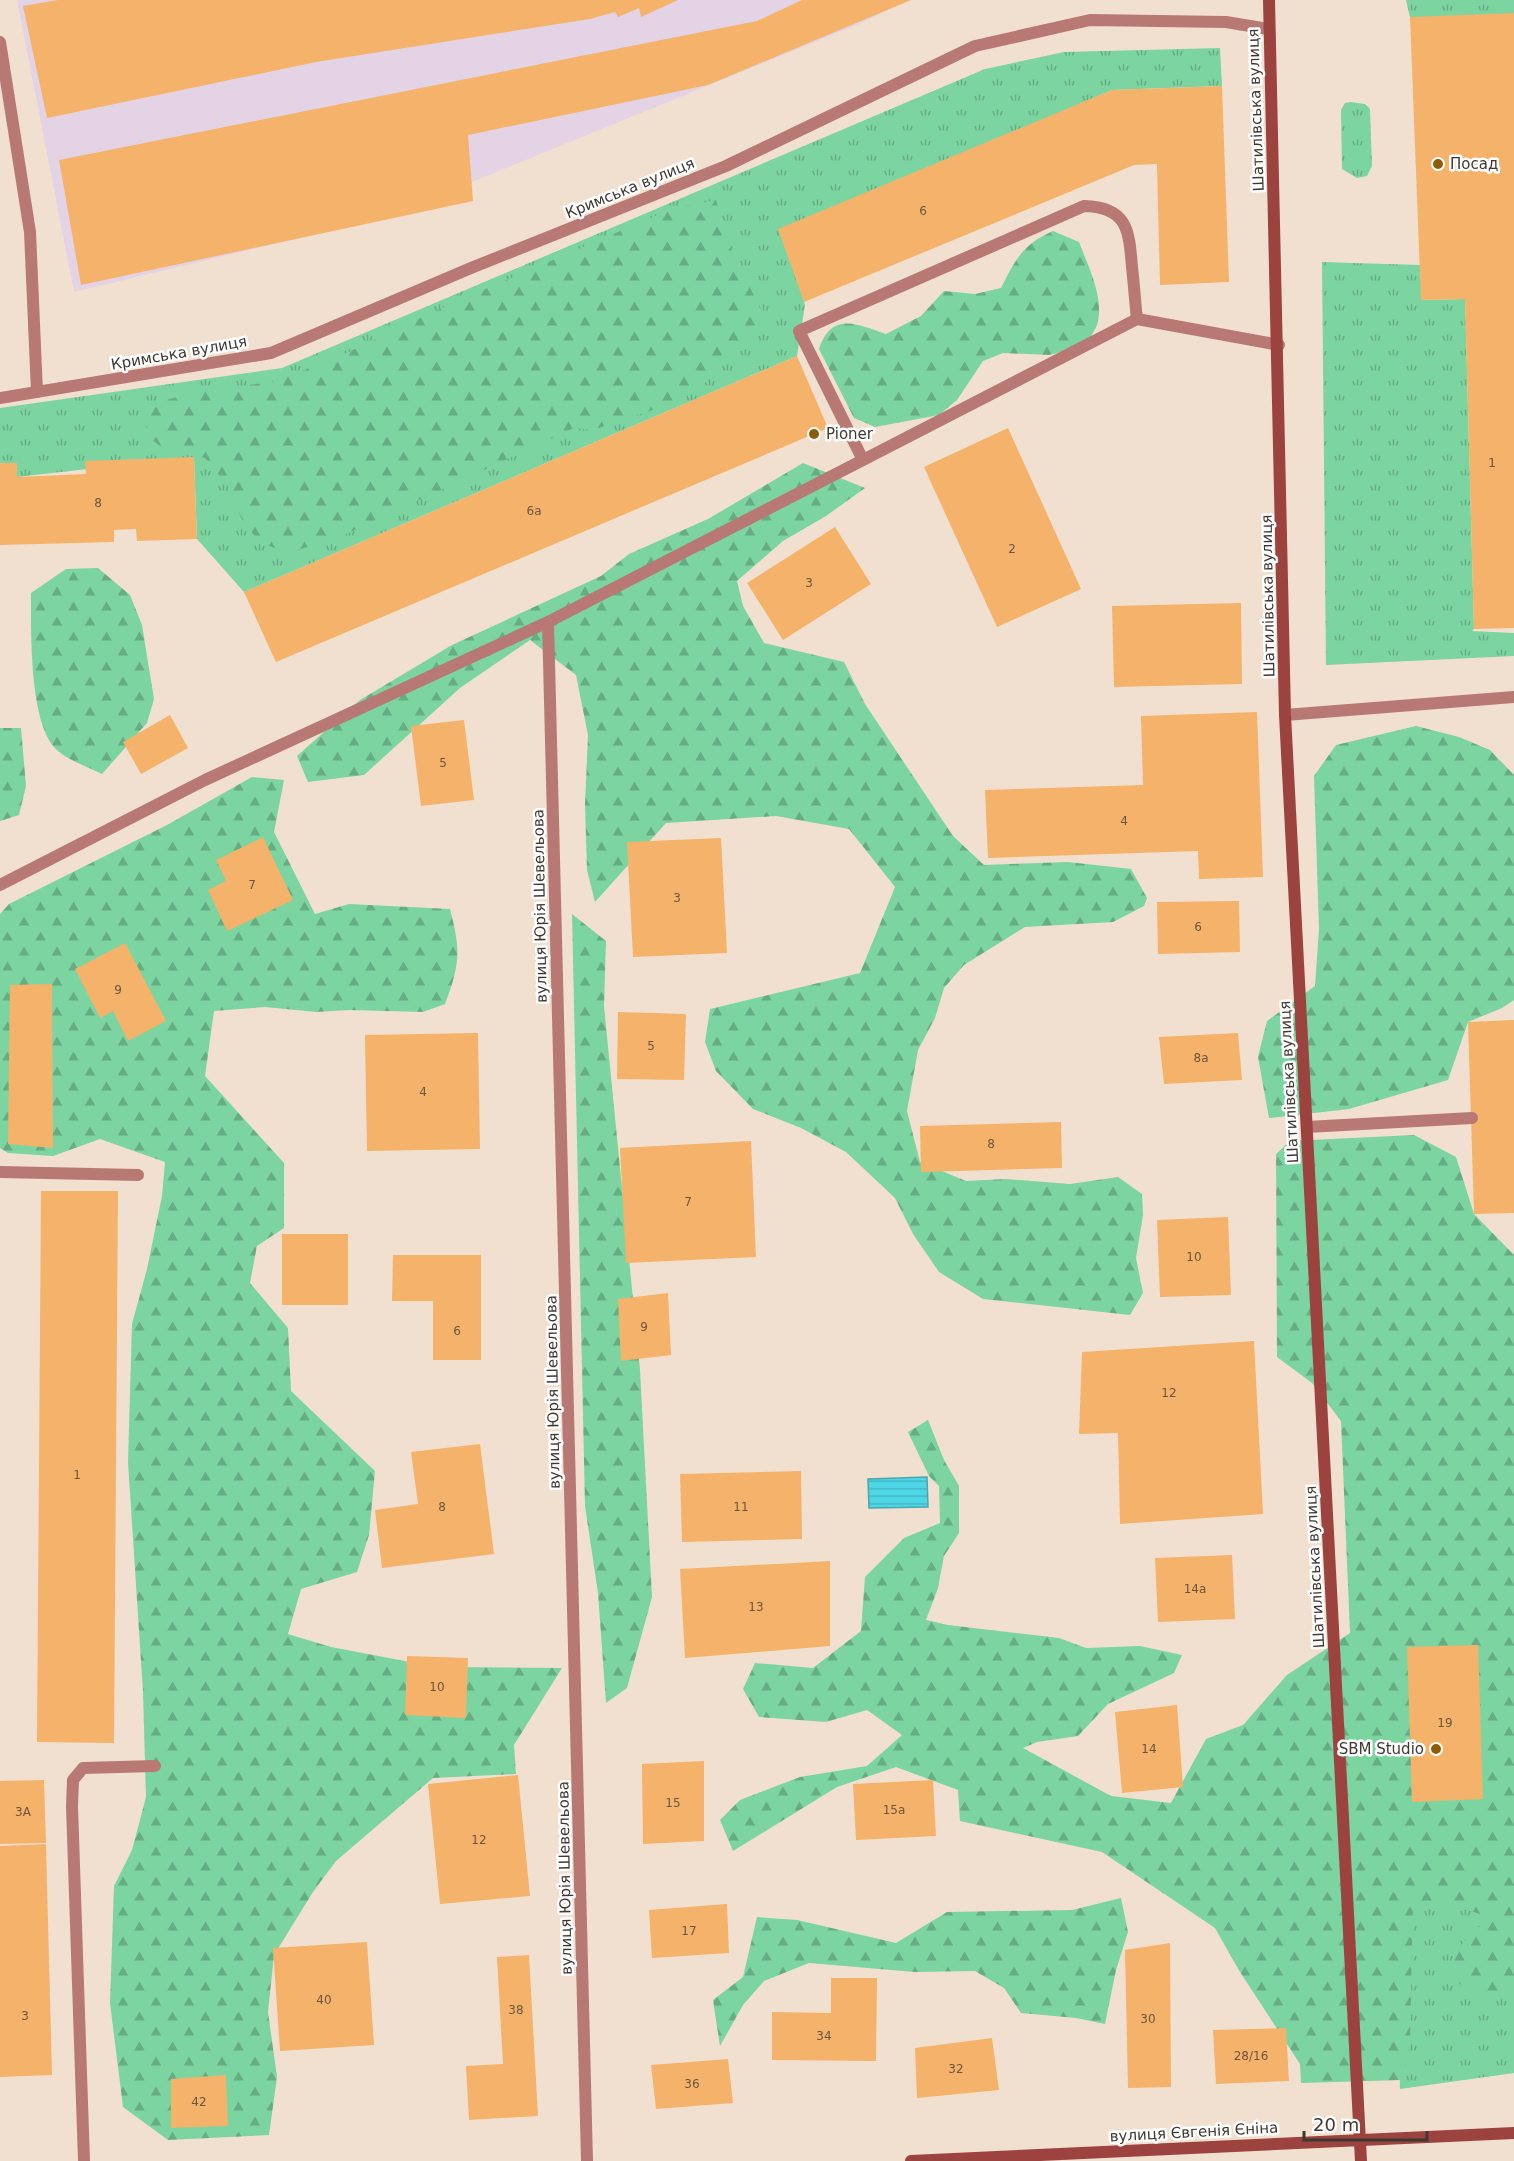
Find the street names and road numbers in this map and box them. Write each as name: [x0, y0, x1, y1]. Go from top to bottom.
street label: Шатилівська вулиця: [1244, 28, 1268, 192]
street label: Кримська вулиця: [563, 154, 697, 222]
street label: Кримська вулиця: [110, 332, 248, 374]
street label: Шатилівська вулиця: [1258, 514, 1278, 678]
street label: вулиця Юрія Шевельова: [529, 809, 551, 1003]
street label: Шатилівська вулиця: [1276, 1000, 1302, 1164]
street label: вулиця Юрія Шевельова: [542, 1295, 564, 1489]
street label: Шатилівська вулиця: [1302, 1485, 1328, 1649]
street label: вулиця Юрія Шевельова: [554, 1781, 576, 1975]
street label: вулиця Євгенія Єніна: [1109, 2119, 1279, 2145]

